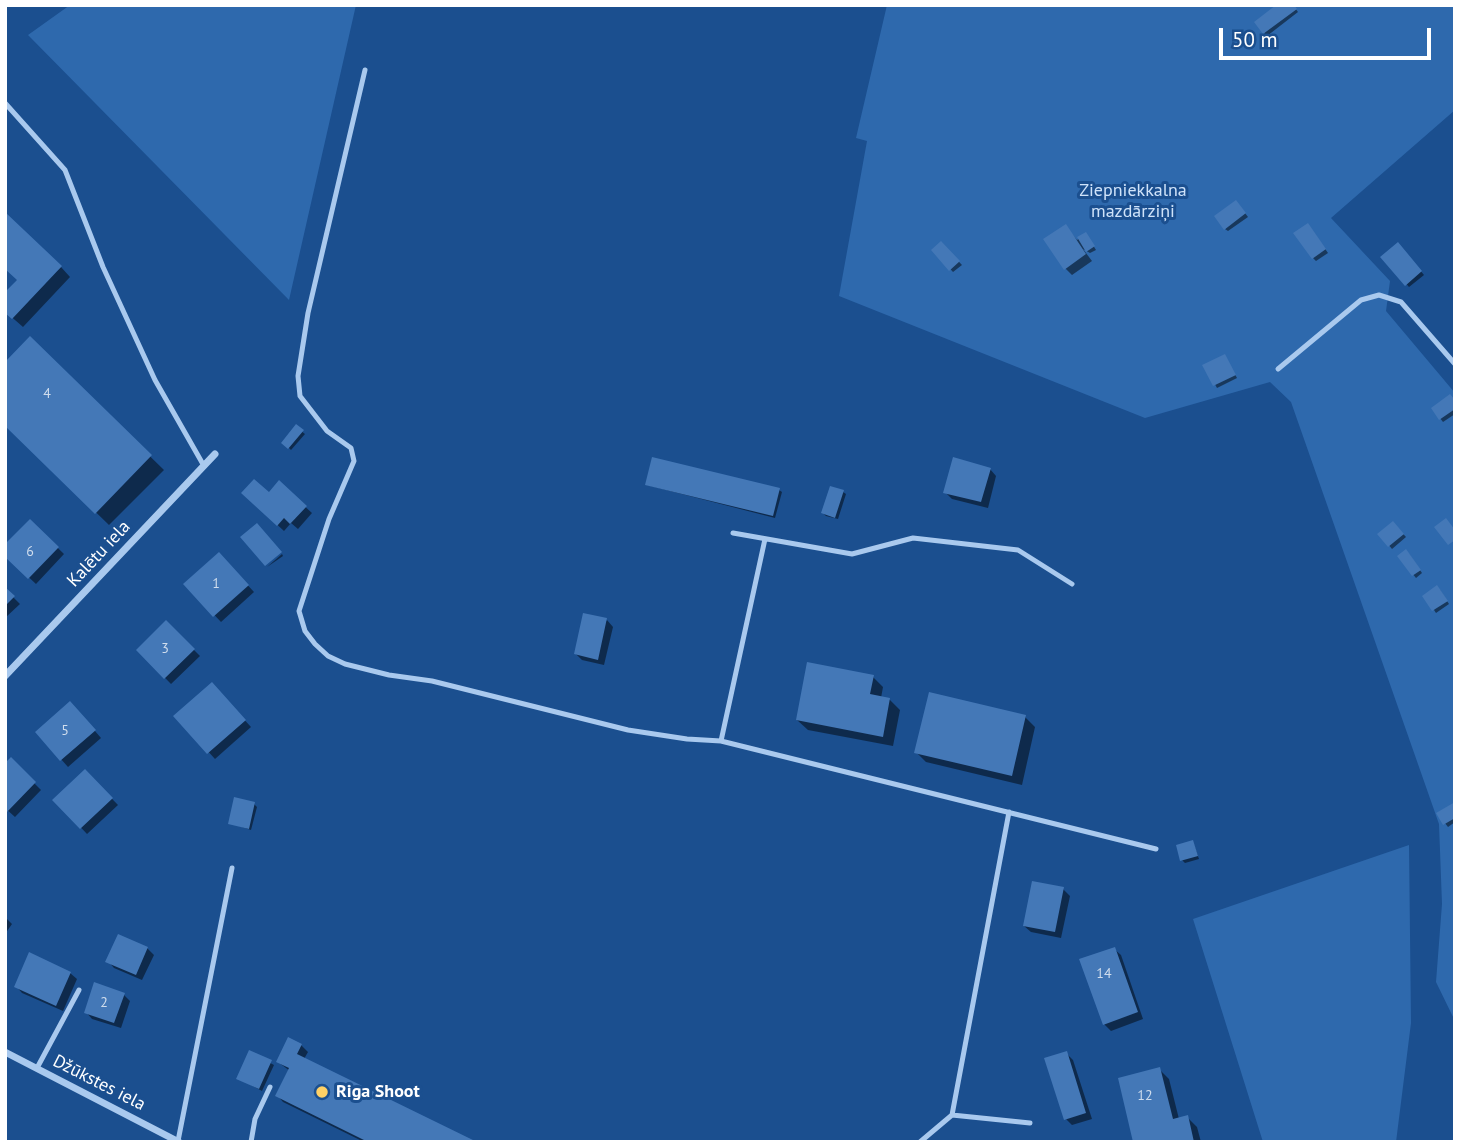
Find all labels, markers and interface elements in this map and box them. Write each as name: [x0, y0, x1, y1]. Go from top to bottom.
scale bar: [1222, 14, 1434, 58]
text: 50 m: [1232, 26, 1278, 53]
park label: Ziepniekkalna mazdārziņi: [1079, 180, 1187, 222]
house number: 4: [43, 386, 51, 402]
street label: Kalētu iela: [63, 516, 135, 592]
house number: 6: [26, 544, 34, 560]
house number: 1: [212, 576, 220, 592]
house number: 3: [161, 641, 169, 657]
house number: 5: [61, 723, 69, 739]
house number: 14: [1096, 966, 1112, 982]
house number: 2: [100, 995, 108, 1011]
street label: Džūkstes iela: [49, 1050, 149, 1116]
place label: Riga Shoot: [336, 1081, 420, 1103]
marker: Riga Shoot: [314, 1084, 330, 1100]
house number: 12: [1137, 1088, 1153, 1104]

